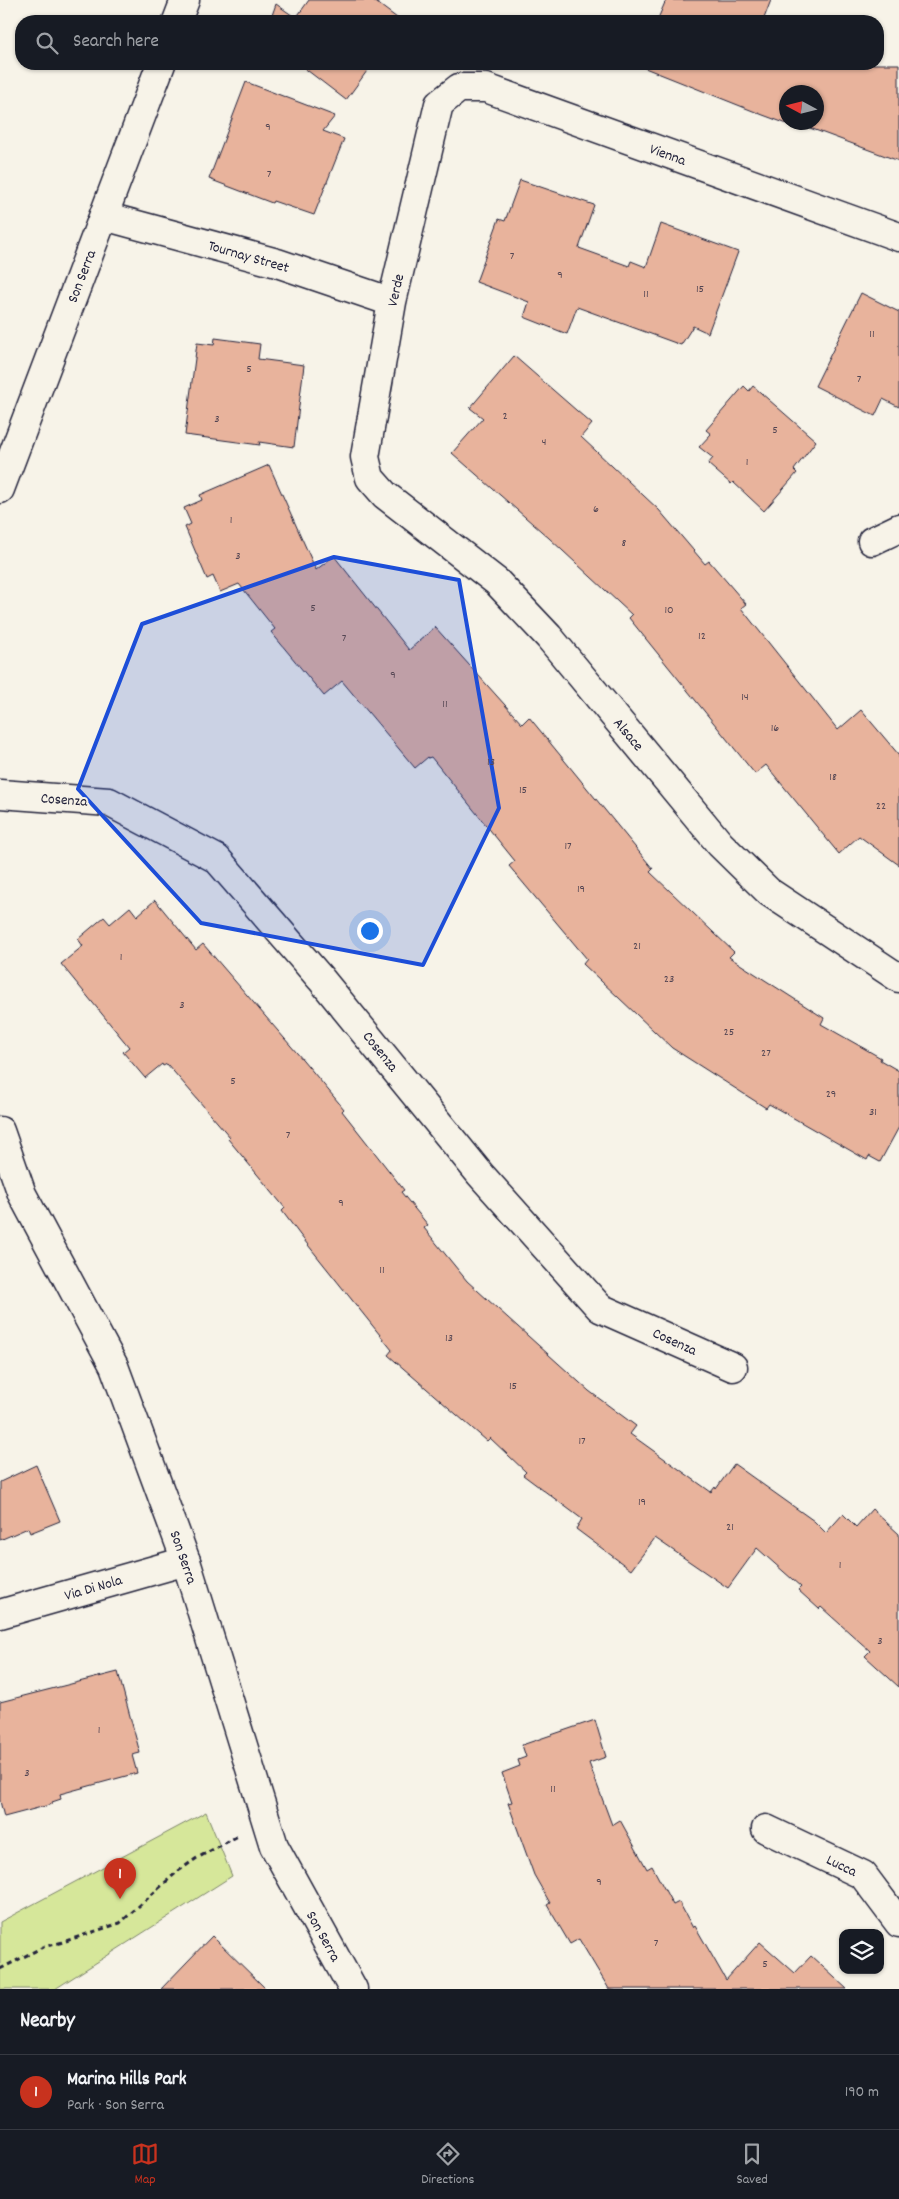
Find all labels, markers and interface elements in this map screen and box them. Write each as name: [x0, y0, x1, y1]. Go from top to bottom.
search box: [15, 15, 884, 70]
icon: search: [33, 29, 61, 57]
text: Search here: [73, 29, 159, 56]
north arrow: [779, 85, 824, 130]
house number: 9: [265, 119, 271, 136]
street label: Vienna: [646, 139, 690, 173]
house number: 7: [267, 166, 272, 183]
street label: Tournay Street: [205, 236, 292, 280]
street label: Son Serra: [63, 246, 103, 306]
house number: 7: [510, 248, 515, 265]
house number: 9: [557, 267, 563, 284]
street label: Verde: [383, 272, 411, 309]
house number: 15: [696, 281, 704, 298]
house number: 11: [643, 286, 649, 303]
house number: 11: [869, 326, 875, 343]
house number: 5: [246, 361, 252, 378]
house number: 7: [857, 371, 862, 388]
house number: 2: [502, 408, 508, 425]
house number: 3: [214, 411, 220, 428]
house number: 5: [772, 422, 778, 439]
house number: 4: [542, 434, 547, 451]
house number: 1: [746, 454, 748, 471]
house number: 6: [593, 501, 599, 518]
house number: 1: [230, 512, 232, 529]
house number: 8: [622, 535, 627, 552]
house number: 3: [235, 548, 241, 565]
house number: 5: [310, 600, 316, 617]
house number: 10: [664, 602, 674, 619]
house number: 12: [698, 628, 706, 645]
house number: 7: [342, 630, 347, 647]
house number: 9: [390, 667, 396, 684]
house number: 14: [741, 689, 749, 706]
house number: 11: [442, 696, 448, 713]
street label: Alsace: [607, 714, 648, 757]
house number: 16: [771, 720, 779, 737]
house number: 13: [487, 754, 495, 771]
house number: 18: [829, 769, 837, 786]
house number: 15: [519, 782, 527, 799]
street label: Cosenza: [40, 788, 89, 814]
house number: 22: [876, 798, 886, 815]
house number: 17: [564, 838, 572, 855]
house number: 19: [577, 881, 585, 898]
your location: [357, 918, 383, 944]
house number: 21: [633, 938, 641, 955]
house number: 1: [120, 949, 122, 966]
house number: 23: [664, 971, 674, 988]
house number: 3: [179, 997, 185, 1014]
house number: 25: [724, 1024, 734, 1041]
street label: Cosenza: [356, 1027, 403, 1078]
house number: 27: [761, 1045, 771, 1062]
house number: 5: [230, 1073, 236, 1090]
house number: 29: [826, 1086, 836, 1103]
house number: 31: [869, 1104, 877, 1121]
house number: 7: [286, 1127, 291, 1144]
house number: 9: [338, 1195, 344, 1212]
house number: 11: [379, 1262, 385, 1279]
street label: Cosenza: [648, 1323, 701, 1363]
house number: 13: [445, 1330, 453, 1347]
house number: 15: [509, 1378, 517, 1395]
house number: 17: [578, 1433, 586, 1450]
house number: 19: [638, 1494, 646, 1511]
house number: 21: [726, 1519, 734, 1536]
street label: Son Serra: [163, 1528, 202, 1588]
house number: 1: [839, 1557, 841, 1574]
street label: Via Di Nola: [62, 1570, 126, 1608]
house number: 3: [877, 1633, 883, 1650]
house number: 1: [98, 1722, 100, 1739]
house number: 3: [24, 1765, 30, 1782]
house number: 11: [550, 1781, 556, 1798]
street label: Lucca: [822, 1850, 861, 1884]
pin: 1: [104, 1858, 136, 1899]
house number: 9: [596, 1874, 602, 1891]
street label: Son Serra: [299, 1908, 346, 1967]
map controls: [839, 1929, 884, 1974]
button: layers: [839, 1929, 884, 1974]
house number: 7: [654, 1935, 659, 1952]
house number: 5: [762, 1956, 768, 1973]
text: Nearby: [20, 2007, 75, 2037]
text: Marina Hills Park: [67, 2067, 187, 2094]
text: 1: [34, 2081, 38, 2104]
text: 190 m: [845, 2081, 879, 2104]
text: Park · Son Serra: [67, 2094, 164, 2117]
tab: Map: [131, 2140, 159, 2190]
tab: Directions: [421, 2140, 474, 2190]
tab: Saved: [737, 2140, 768, 2190]

